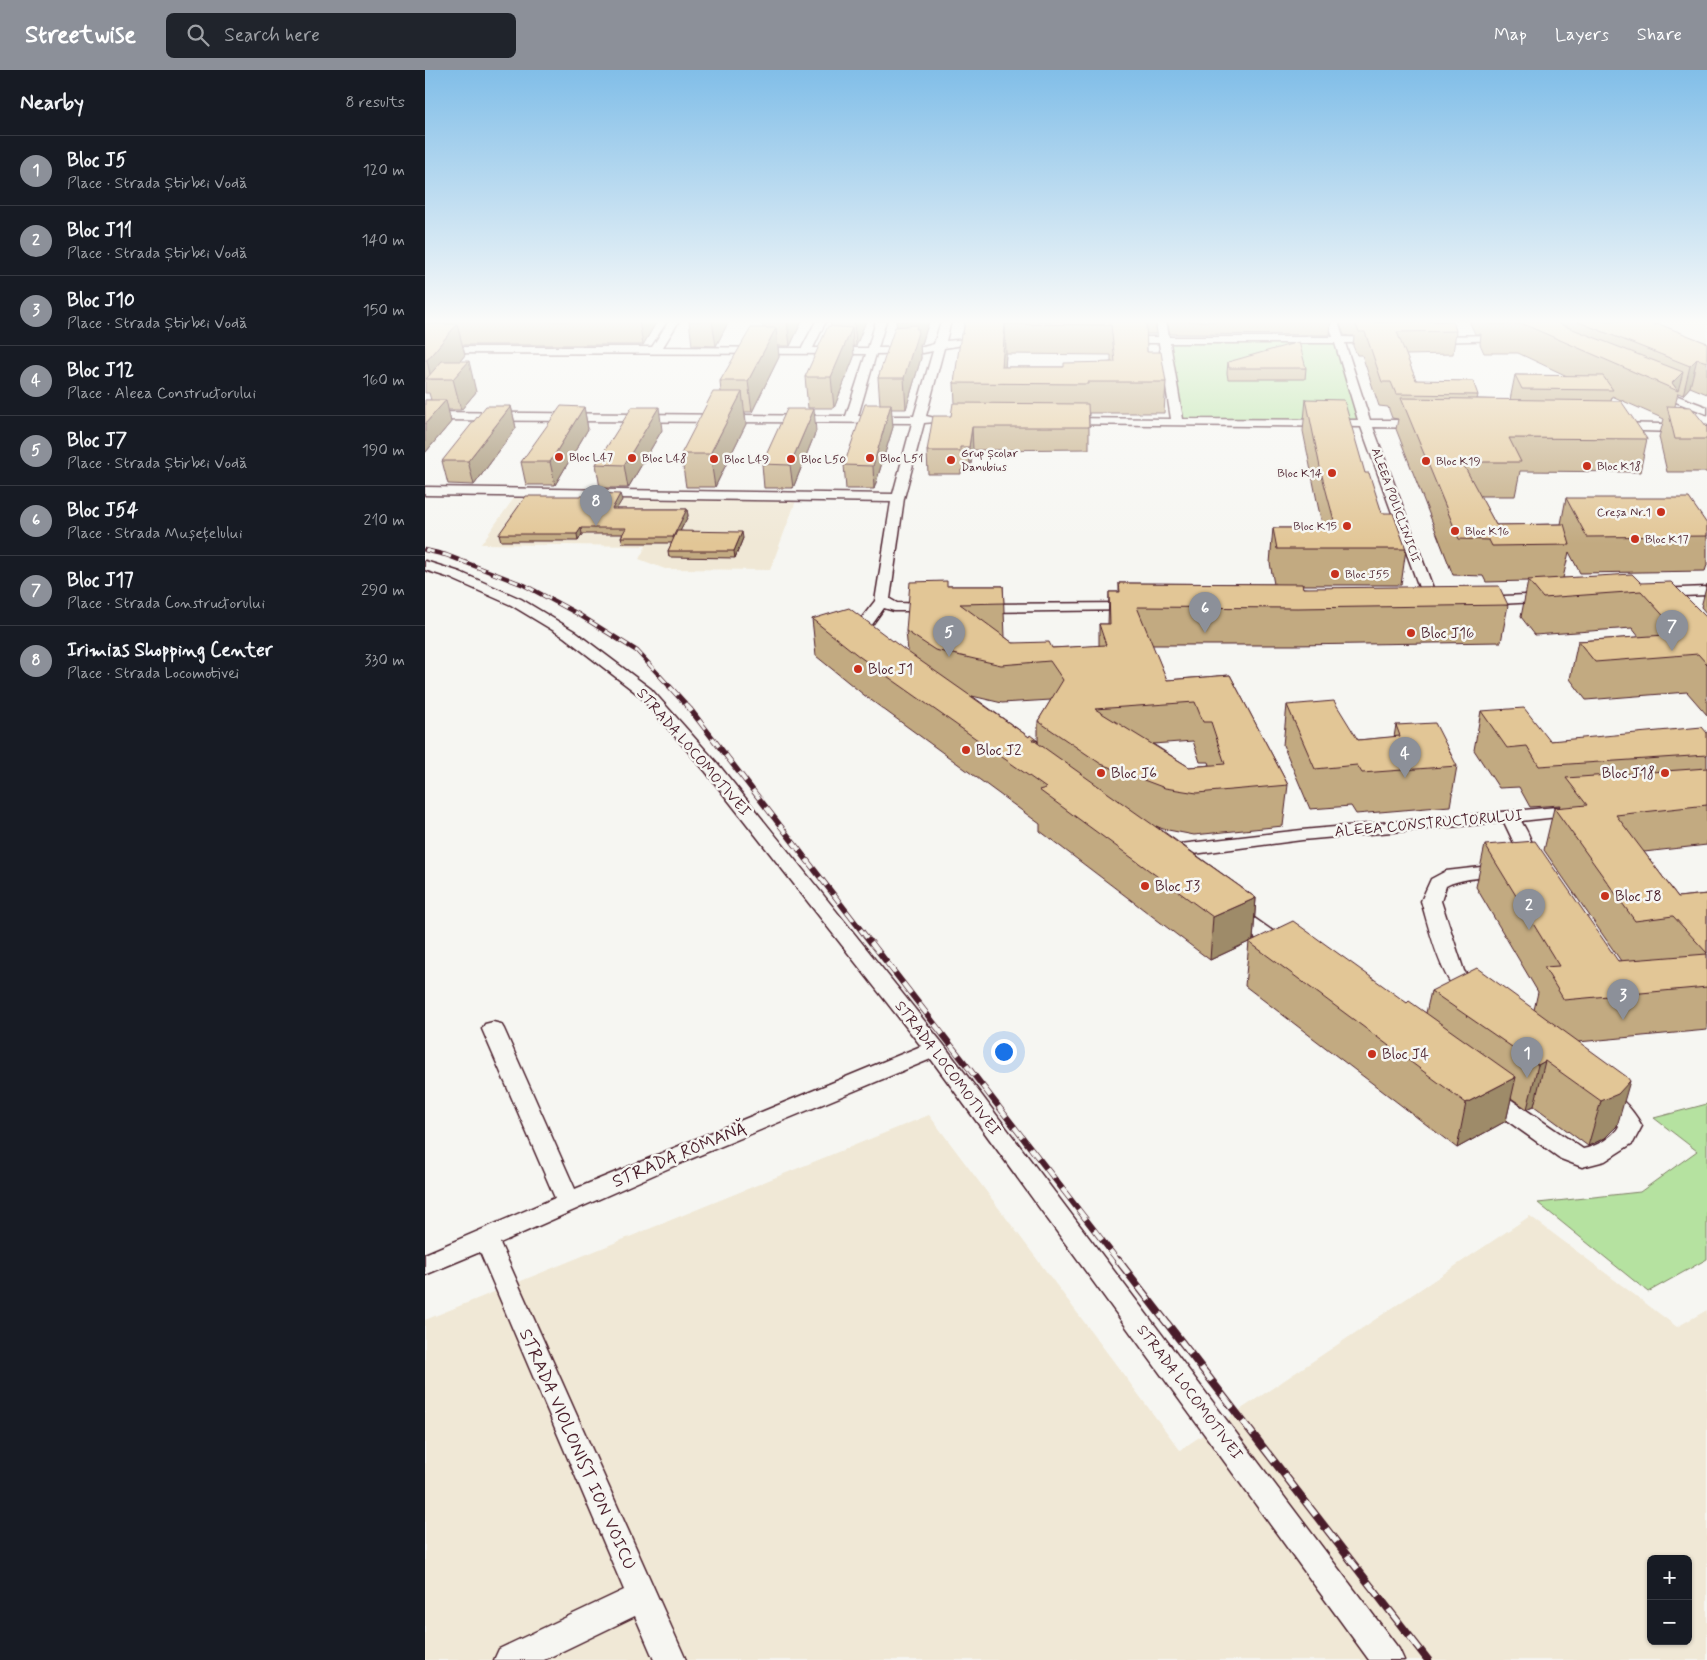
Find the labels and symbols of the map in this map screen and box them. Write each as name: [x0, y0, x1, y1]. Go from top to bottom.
place label: Grup Școlar Danubius: [961, 446, 1018, 476]
street label: ALEEA POLICLINICII: [1367, 446, 1423, 565]
place label: Bloc L47: [569, 450, 613, 466]
marker: Bloc L47: [553, 451, 565, 463]
place label: Bloc L48: [642, 451, 687, 467]
place label: Bloc L51: [880, 451, 923, 467]
marker: Bloc L48: [626, 452, 638, 464]
place label: Bloc L49: [724, 452, 769, 468]
place label: Bloc L50: [801, 452, 846, 468]
marker: Bloc L51: [864, 452, 876, 464]
marker: Bloc L49: [708, 453, 720, 465]
marker: Bloc L50: [785, 453, 797, 465]
marker: Grup Școlar Danubius: [945, 454, 957, 466]
place label: Bloc K19: [1436, 454, 1481, 470]
marker: Bloc K19: [1420, 455, 1432, 467]
place label: Bloc K18: [1597, 459, 1641, 475]
marker: Bloc K18: [1581, 460, 1593, 472]
place label: Bloc K14: [1277, 466, 1322, 482]
marker: Bloc K14: [1326, 467, 1338, 479]
pin: 8: [580, 485, 612, 526]
place label: Creșa Nr.1: [1597, 505, 1651, 521]
marker: Creșa Nr.1: [1655, 506, 1667, 518]
place label: Bloc K15: [1293, 519, 1337, 535]
marker: Bloc K15: [1341, 520, 1353, 532]
place label: Bloc K16: [1465, 524, 1509, 540]
marker: Bloc K16: [1449, 525, 1461, 537]
place label: Bloc K17: [1645, 532, 1688, 548]
marker: Bloc K17: [1629, 533, 1641, 545]
place label: Bloc J55: [1345, 567, 1389, 583]
marker: Bloc J55: [1329, 568, 1341, 580]
pin: 6: [1189, 592, 1221, 633]
pin: 7: [1656, 610, 1688, 651]
pin: 5: [933, 616, 965, 657]
place label: Bloc J16: [1421, 624, 1474, 644]
marker: Bloc J16: [1405, 627, 1417, 639]
place label: Bloc J1: [868, 660, 913, 680]
marker: Bloc J1: [852, 663, 864, 675]
street label: STRADA LOCOMOTIVEI: [632, 684, 755, 821]
pin: 4: [1389, 737, 1421, 778]
place label: Bloc J2: [976, 741, 1022, 761]
marker: Bloc J2: [960, 744, 972, 756]
place label: Bloc J6: [1111, 764, 1157, 784]
place label: Bloc J18: [1602, 764, 1655, 784]
marker: Bloc J6: [1095, 767, 1107, 779]
marker: Bloc J18: [1659, 767, 1671, 779]
street label: ALEEA CONSTRUCTORULUI: [1334, 806, 1525, 842]
place label: Bloc J3: [1155, 877, 1200, 897]
marker: Bloc J3: [1139, 880, 1151, 892]
place label: Bloc J8: [1615, 887, 1662, 907]
pin: 2: [1513, 889, 1545, 930]
marker: Bloc J8: [1599, 890, 1611, 902]
pin: 3: [1607, 979, 1639, 1020]
street label: STRADA LOCOMOTIVEI: [890, 997, 1005, 1140]
pin: 1: [1511, 1037, 1543, 1078]
your location: [991, 1039, 1017, 1065]
place label: Bloc J4: [1382, 1045, 1429, 1065]
marker: Bloc J4: [1366, 1048, 1378, 1060]
street label: STRADA ROMANĂ: [609, 1116, 750, 1194]
street label: STRADA LOCOMOTIVEI: [1132, 1321, 1247, 1464]
street label: STRADA VIOLONIST ION VOICU: [513, 1325, 641, 1574]

